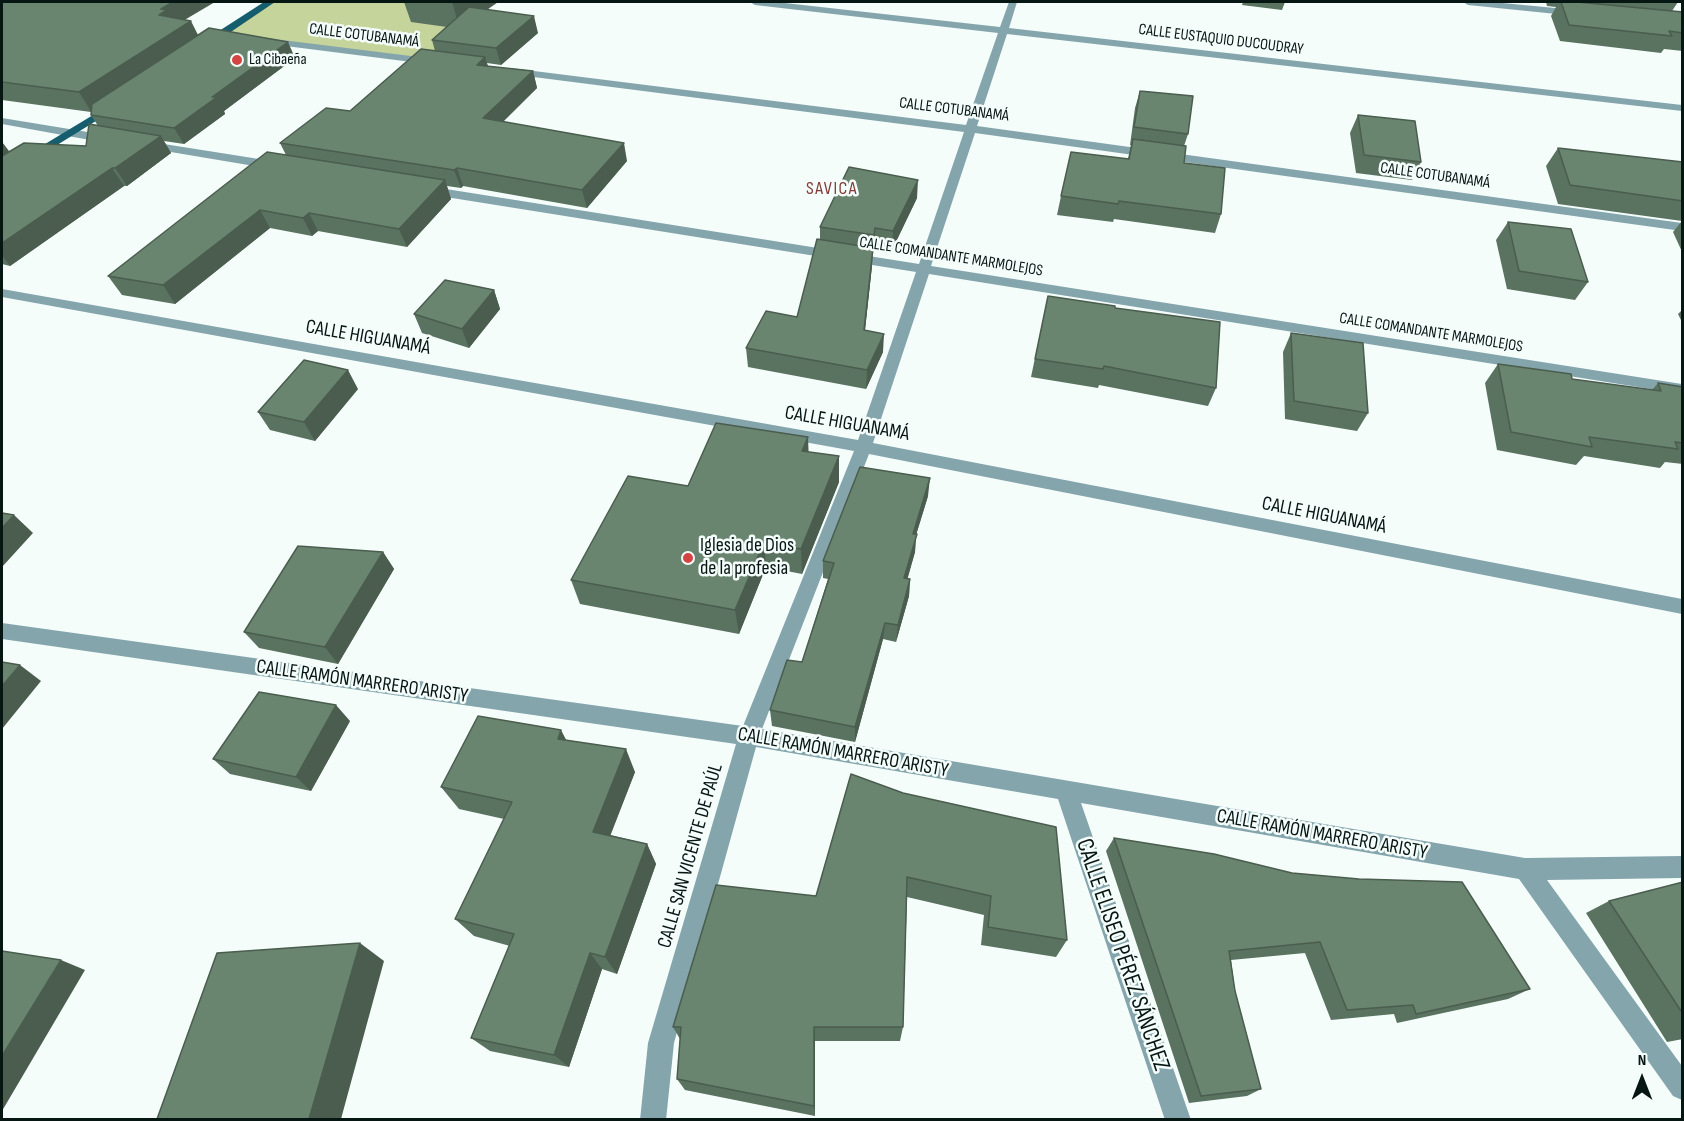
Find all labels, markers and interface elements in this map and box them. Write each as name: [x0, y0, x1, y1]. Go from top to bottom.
street label: CALLE COTUBANAMÁ: [308, 20, 420, 52]
street label: CALLE EUSTAQUIO DUCOUDRAY: [1137, 20, 1305, 60]
place label: La Cibaeña: [249, 50, 307, 70]
marker: La Cibaeña: [230, 53, 244, 67]
street label: CALLE COTUBANAMÁ: [898, 94, 1010, 126]
street label: CALLE COTUBANAMÁ: [1379, 159, 1491, 193]
district label: SAVICA: [806, 178, 858, 200]
street label: CALLE COMANDANTE MARMOLEJOS: [858, 233, 1044, 281]
street label: CALLE COMANDANTE MARMOLEJOS: [1338, 309, 1524, 357]
street label: CALLE HIGUANAMÁ: [304, 315, 432, 361]
street label: CALLE HIGUANAMÁ: [783, 401, 911, 447]
street label: CALLE HIGUANAMÁ: [1260, 492, 1388, 540]
place label: Iglesia de Dios de la profesia: [700, 534, 794, 581]
marker: Iglesia de Dios de la profesia: [681, 551, 695, 565]
street label: CALLE RAMÓN MARRERO ARISTY: [255, 655, 469, 709]
street label: CALLE RAMÓN MARRERO ARISTY: [736, 723, 950, 783]
street label: CALLE SAN VICENTE DE PAÚL: [653, 761, 729, 951]
street label: CALLE RAMÓN MARRERO ARISTY: [1215, 805, 1429, 865]
street label: CALLE ELISEO PÉREZ SÁNCHEZ: [1069, 835, 1175, 1075]
north arrow: [1612, 1049, 1672, 1109]
text: N: [1638, 1051, 1646, 1070]

